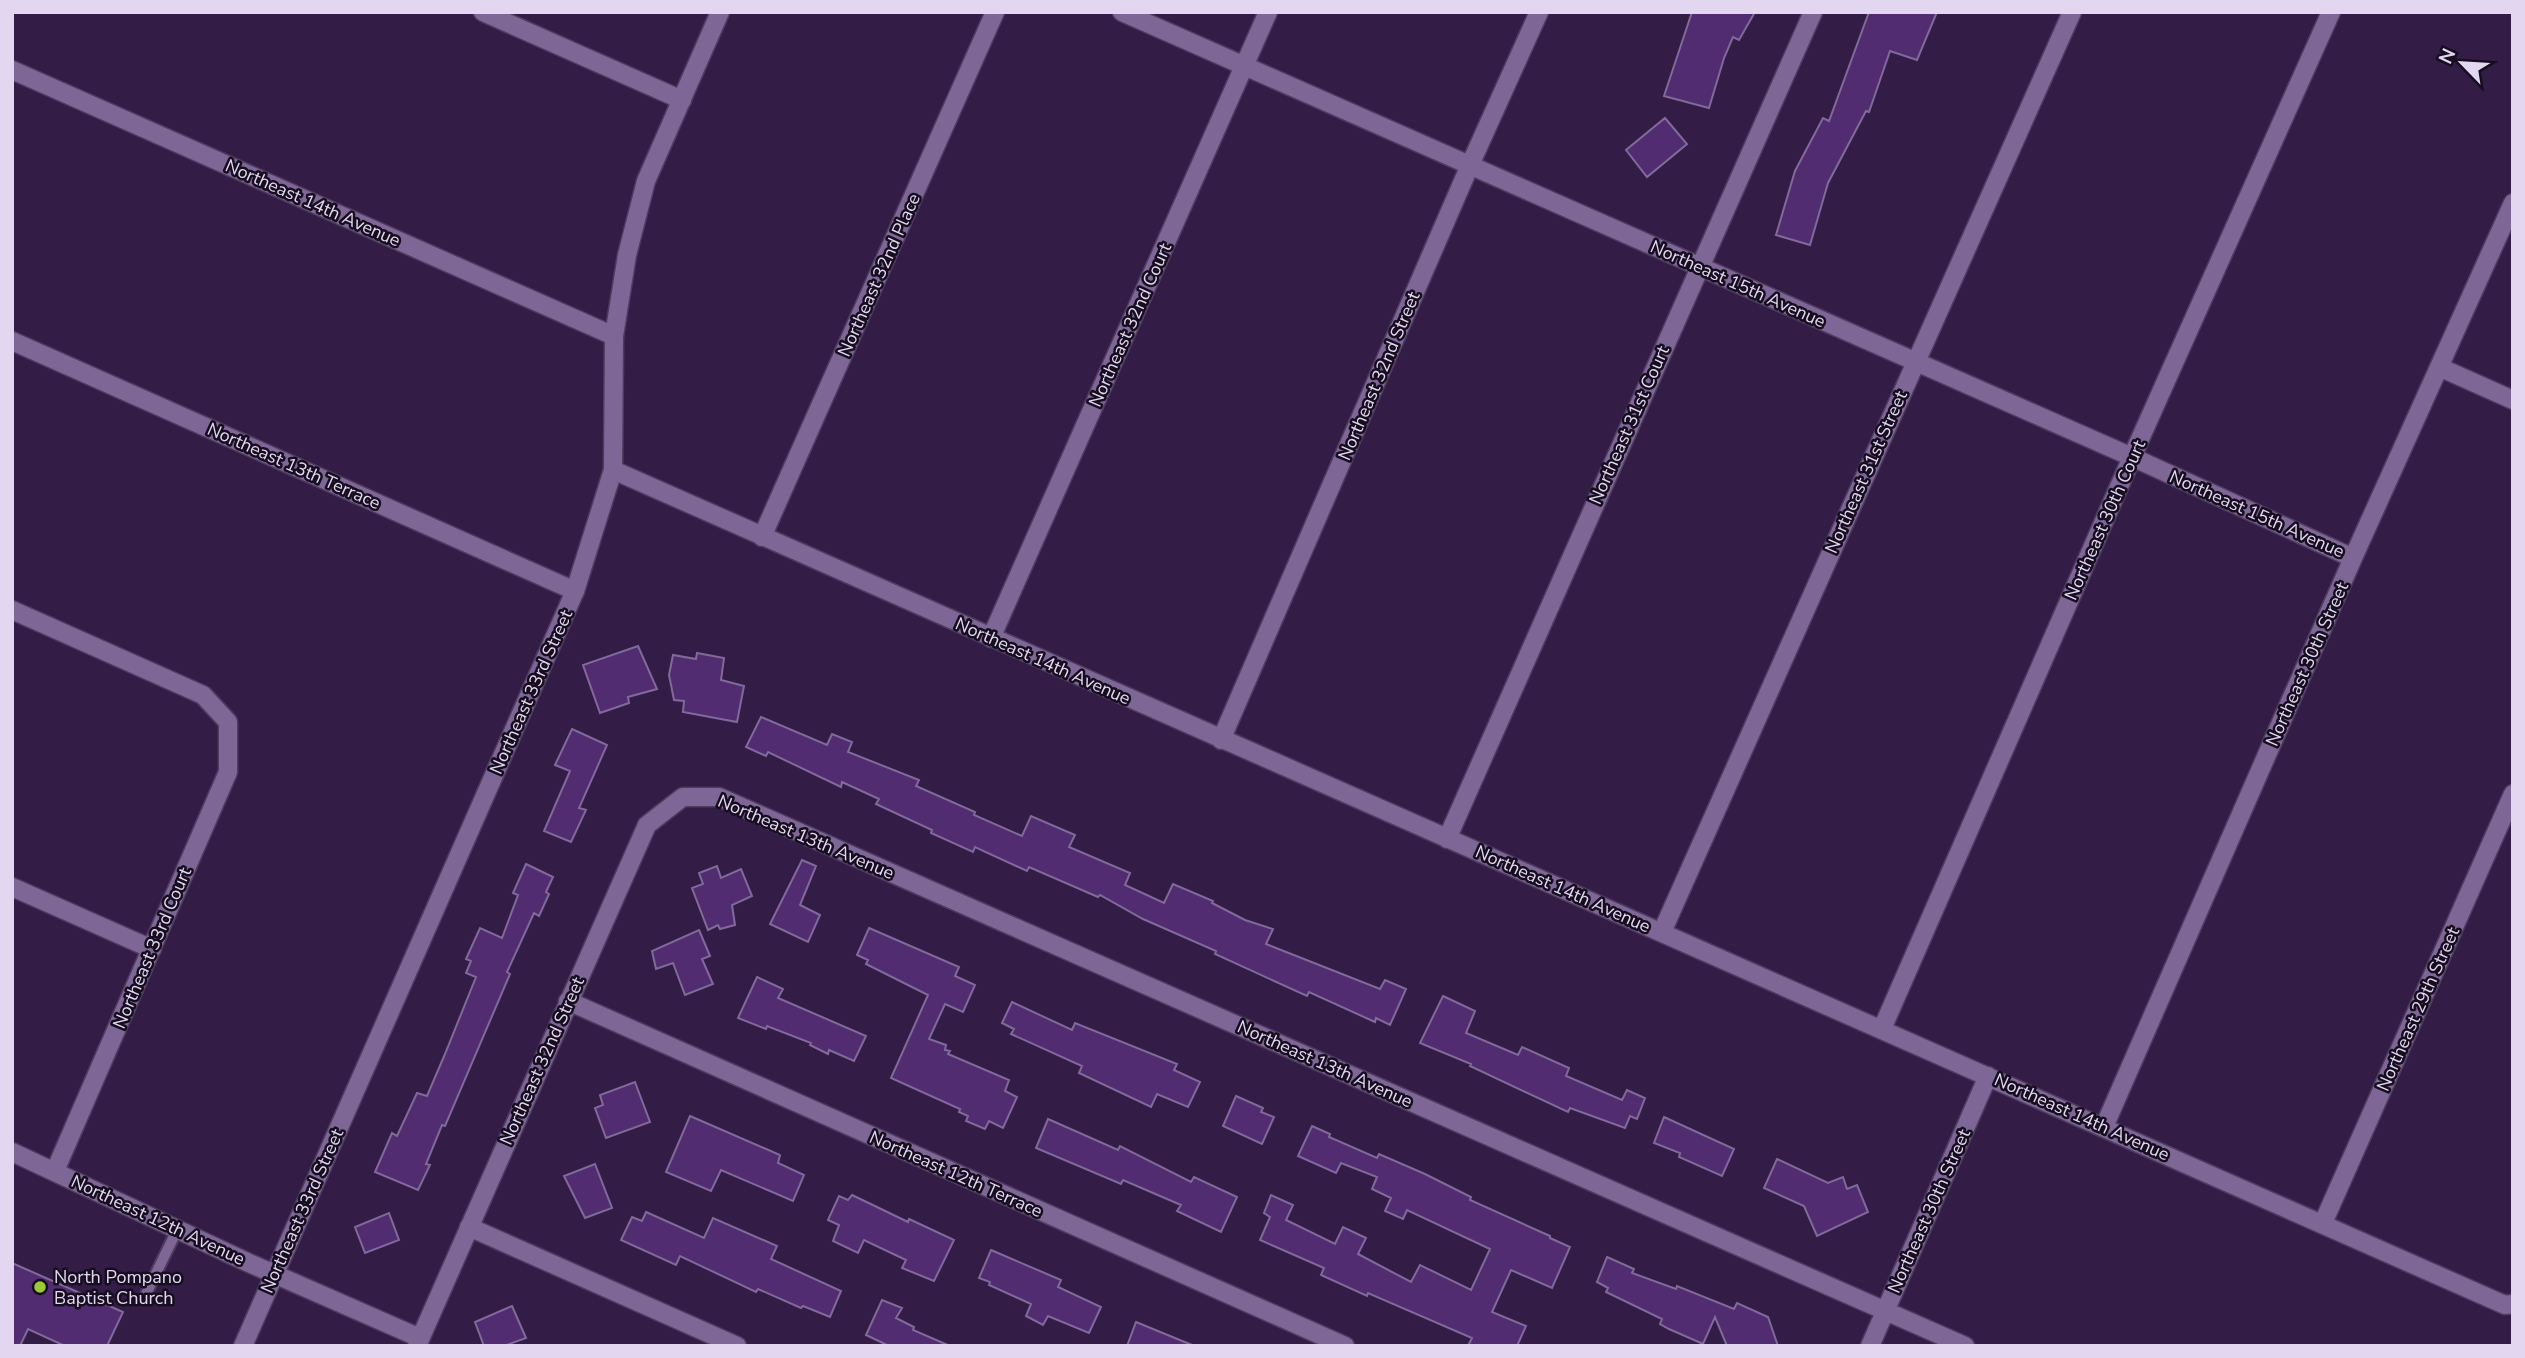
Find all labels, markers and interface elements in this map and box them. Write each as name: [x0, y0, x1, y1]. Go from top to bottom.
north arrow: [2427, 28, 2497, 98]
text: N: [2433, 44, 2462, 68]
street label: Northeast 14th Avenue: [222, 154, 404, 252]
street label: Northeast 32nd Place: [832, 190, 926, 360]
street label: Northeast 15th Avenue: [1647, 235, 1829, 333]
street label: Northeast 32nd Court: [1083, 239, 1177, 411]
street label: Northeast 32nd Street: [1333, 287, 1426, 464]
street label: Northeast 31st Court: [1583, 341, 1675, 508]
street label: Northeast 31st Street: [1819, 386, 1913, 557]
street label: Northeast 13th Terrace: [204, 417, 384, 515]
street label: Northeast 30th Court: [2059, 435, 2151, 604]
street label: Northeast 15th Avenue: [2166, 465, 2348, 563]
street label: Northeast 30th Street: [2260, 578, 2354, 750]
street label: Northeast 33rd Street: [484, 605, 578, 778]
street label: Northeast 14th Avenue: [952, 612, 1134, 710]
street label: Northeast 13th Avenue: [714, 789, 898, 885]
street label: Northeast 14th Avenue: [1472, 840, 1654, 938]
street label: Northeast 33rd Court: [107, 863, 197, 1032]
street label: Northeast 29th Street: [2371, 923, 2465, 1095]
street label: Northeast 32nd Street: [494, 973, 590, 1149]
street label: Northeast 13th Avenue: [1234, 1015, 1416, 1113]
street label: Northeast 14th Avenue: [1991, 1068, 2173, 1166]
street label: Northeast 33rd Street: [255, 1124, 349, 1297]
street label: Northeast 12th Terrace: [866, 1125, 1046, 1223]
street label: Northeast 30th Street: [1882, 1125, 1976, 1297]
street label: Northeast 12th Avenue: [67, 1169, 249, 1271]
place label: North Pompano Baptist Church: [54, 1265, 182, 1310]
marker: North Pompano Baptist Church: [32, 1279, 48, 1295]

